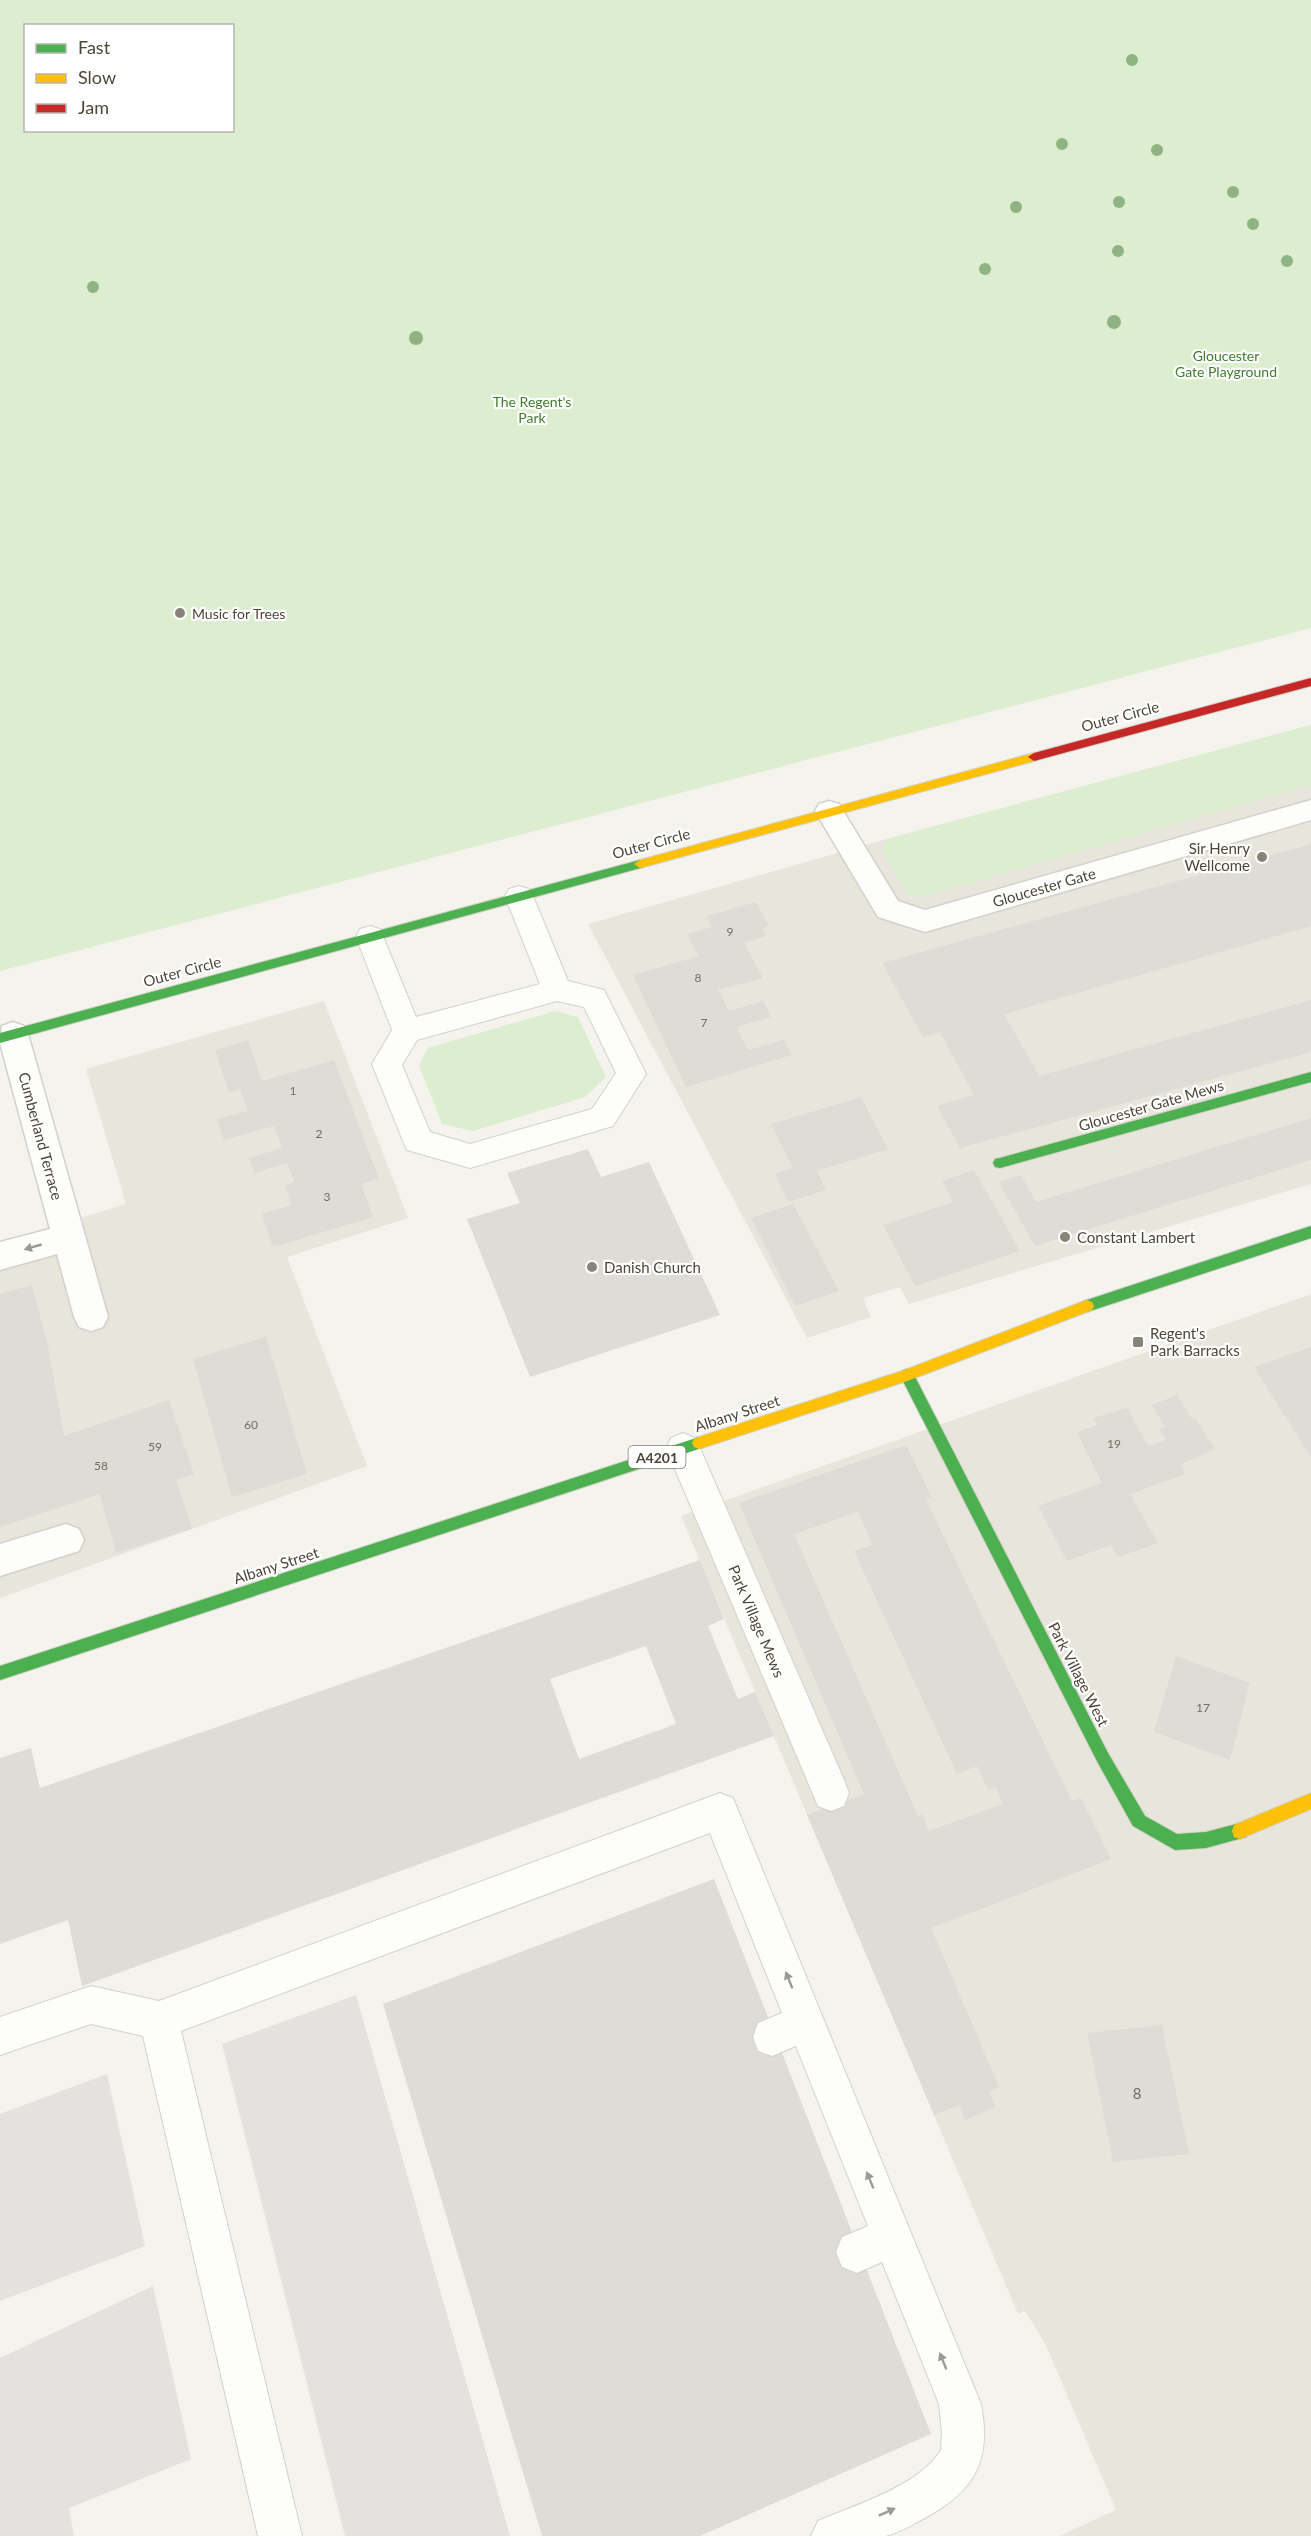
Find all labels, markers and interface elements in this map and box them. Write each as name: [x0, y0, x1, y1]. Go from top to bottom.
legend: [24, 24, 234, 132]
text: Fast: [78, 36, 111, 58]
text: Slow: [78, 66, 116, 88]
text: Jam: [78, 96, 109, 118]
park label: Gloucester Gate Playground: [1175, 347, 1277, 380]
park label: The Regent's Park: [493, 393, 571, 426]
place label: Music for Trees: [192, 605, 285, 622]
marker: Music for Trees: [173, 606, 187, 620]
street label: Outer Circle: [1079, 697, 1161, 735]
street label: Outer Circle: [610, 824, 692, 862]
place label: Sir Henry Wellcome: [1185, 839, 1250, 874]
marker: Sir Henry Wellcome: [1255, 850, 1269, 864]
street label: Gloucester Gate: [990, 864, 1098, 910]
house number: 9: [727, 924, 734, 939]
street label: Outer Circle: [141, 952, 223, 990]
house number: 8: [695, 970, 702, 985]
house number: 7: [701, 1015, 708, 1030]
street label: Cumberland Terrace: [15, 1070, 67, 1202]
street label: Gloucester Gate Mews: [1076, 1076, 1226, 1134]
house number: 1: [290, 1083, 297, 1098]
house number: 2: [316, 1126, 323, 1141]
house number: 3: [324, 1189, 331, 1204]
place label: Constant Lambert: [1077, 1228, 1196, 1246]
marker: Constant Lambert: [1058, 1230, 1072, 1244]
one-way arrow: [24, 1243, 42, 1252]
place label: Danish Church: [604, 1258, 701, 1276]
marker: Danish Church: [585, 1260, 599, 1274]
place label: Regent's Park Barracks: [1150, 1324, 1240, 1359]
marker: Regent's Park Barracks: [1131, 1335, 1145, 1349]
street label: Albany Street: [692, 1391, 782, 1435]
house number: 60: [244, 1417, 258, 1432]
house number: 19: [1107, 1436, 1121, 1451]
house number: 59: [148, 1439, 162, 1454]
road number: A4201: [628, 1446, 686, 1468]
house number: 58: [94, 1458, 108, 1473]
street label: Albany Street: [231, 1543, 321, 1587]
street label: Park Village Mews: [725, 1562, 789, 1680]
street label: Park Village West: [1045, 1619, 1113, 1730]
house number: 17: [1196, 1700, 1210, 1715]
one-way arrow: [784, 1971, 793, 1989]
house number: 8: [1133, 2084, 1141, 2102]
one-way arrow: [865, 2171, 874, 2189]
one-way arrow: [938, 2352, 947, 2370]
one-way arrow: [878, 2507, 896, 2517]

